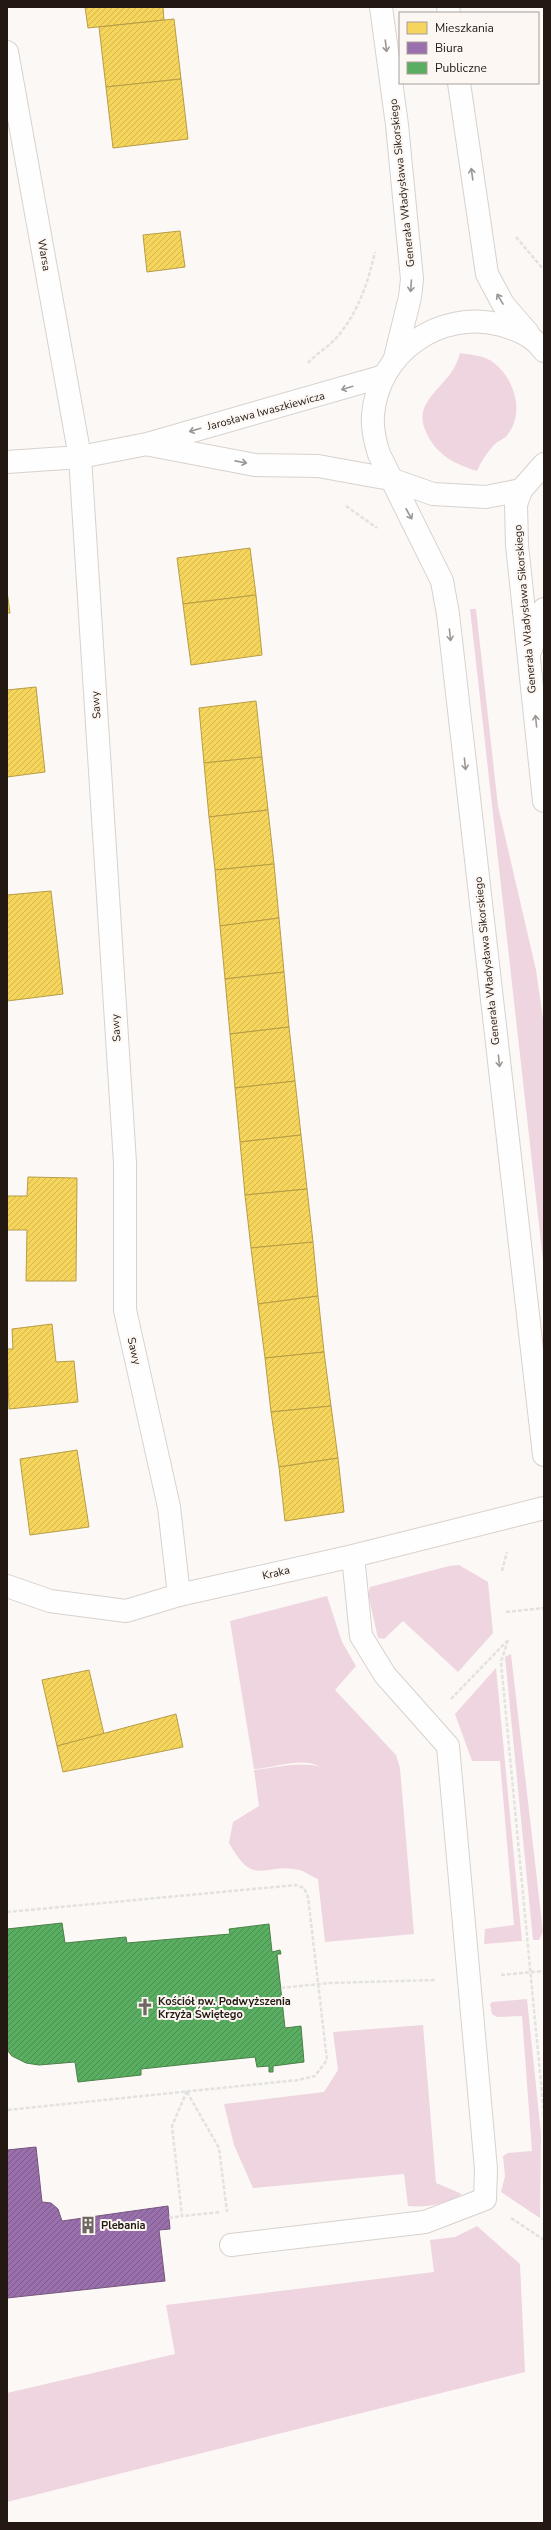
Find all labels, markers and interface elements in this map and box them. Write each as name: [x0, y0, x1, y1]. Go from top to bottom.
legend: [399, 12, 539, 84]
text: Mieszkania: [435, 20, 494, 36]
one-way arrow: [382, 39, 390, 52]
text: Biura: [435, 40, 463, 56]
text: Publiczne: [435, 60, 487, 76]
street label: Generała Władysława Sikorskiego: [386, 98, 418, 268]
one-way arrow: [468, 167, 476, 180]
street label: Warsa: [34, 238, 54, 272]
one-way arrow: [408, 279, 415, 292]
one-way arrow: [496, 293, 504, 305]
one-way arrow: [341, 385, 354, 392]
street label: Jarosława Iwaszkiewicza: [205, 388, 327, 434]
one-way arrow: [188, 427, 201, 435]
one-way arrow: [234, 459, 247, 467]
one-way arrow: [405, 508, 413, 520]
street label: Generała Władysława Sikorskiego: [510, 524, 540, 694]
one-way arrow: [446, 628, 454, 641]
street label: Sawy: [88, 690, 104, 719]
one-way arrow: [532, 715, 539, 728]
one-way arrow: [461, 757, 469, 770]
street label: Generała Władysława Sikorskiego: [471, 876, 503, 1046]
street label: Sawy: [108, 1013, 124, 1042]
one-way arrow: [495, 1054, 502, 1067]
street label: Sawy: [124, 1336, 144, 1366]
street label: Kraka: [261, 1563, 291, 1583]
place label: Kościół pw. Podwyższenia Krzyża Świętego: [158, 1994, 291, 2022]
church icon: Kościół pw. Podwyższenia Krzyża Świętego: [135, 1997, 155, 2017]
building icon: Plebania: [78, 2215, 98, 2235]
place label: Plebania: [101, 2218, 145, 2233]

